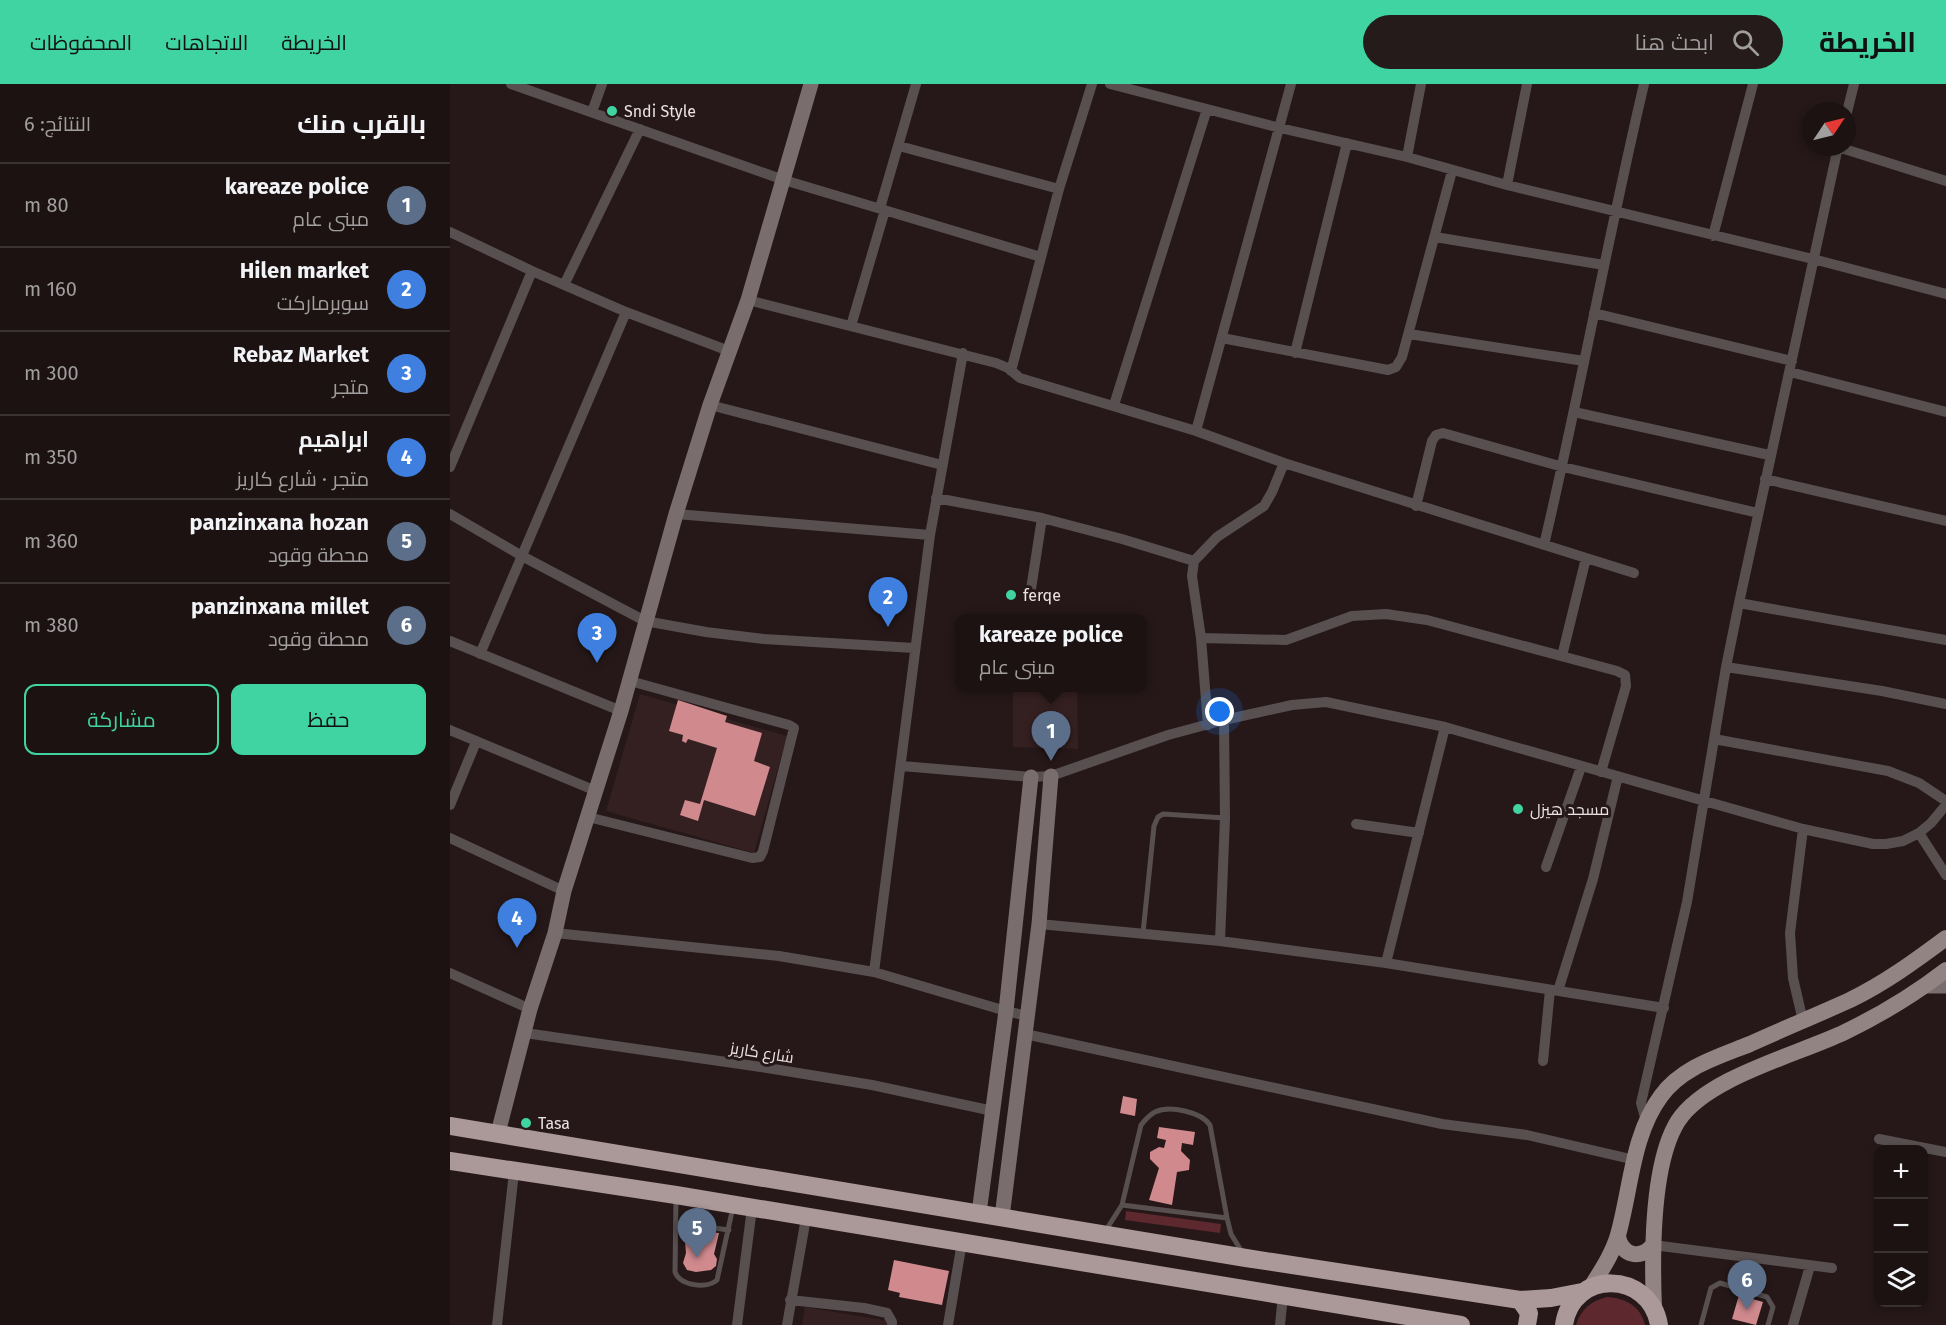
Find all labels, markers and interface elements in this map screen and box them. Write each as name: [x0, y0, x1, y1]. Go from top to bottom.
search box: [1363, 15, 1783, 69]
icon: search: [1729, 26, 1762, 59]
text: الخريطة: [1819, 26, 1916, 59]
text: ابحث هنا: [1635, 29, 1714, 56]
text: المحفوظات: [30, 30, 132, 56]
text: الاتجاهات: [165, 30, 248, 56]
text: الخريطة: [281, 30, 347, 56]
place label: Sndi Style: [624, 102, 696, 121]
north arrow: [1802, 102, 1856, 156]
marker: Sndi Style: [605, 104, 619, 118]
text: بالقرب منك: [297, 109, 426, 140]
text: النتائج: 6: [24, 112, 91, 136]
text: kareaze police: [225, 173, 369, 200]
text: 80 m: [24, 193, 69, 217]
text: 1: [402, 193, 411, 217]
text: مبنى عام: [293, 207, 369, 231]
text: Hilen market: [240, 257, 369, 284]
text: 160 m: [24, 277, 77, 301]
text: 2: [401, 277, 412, 301]
text: سوبرماركت: [277, 291, 369, 315]
text: Rebaz Market: [233, 341, 369, 368]
text: 300 m: [24, 361, 79, 385]
text: 3: [401, 361, 412, 385]
text: متجر: [332, 375, 369, 399]
text: ابراهيم: [298, 426, 369, 453]
text: 350 m: [24, 445, 78, 469]
text: 4: [401, 445, 412, 469]
text: متجر · شارع كاريز: [236, 467, 369, 491]
text: panzinxana hozan: [190, 509, 369, 536]
text: 360 m: [24, 529, 78, 553]
text: 5: [401, 529, 412, 553]
text: محطة وقود: [268, 543, 369, 567]
pin: 2: [868, 578, 908, 627]
place label: ferqe: [1023, 586, 1061, 605]
marker: ferqe: [1004, 588, 1018, 602]
text: panzinxana millet: [191, 593, 369, 620]
text: 380 m: [24, 613, 79, 637]
text: 6: [401, 613, 412, 637]
pin: 3: [578, 614, 616, 663]
popup: [955, 614, 1147, 692]
text: kareaze police: [979, 621, 1123, 648]
text: محطة وقود: [268, 627, 369, 651]
text: مبنى عام: [979, 655, 1055, 679]
button: مشاركة: [24, 684, 219, 755]
button: حفظ: [231, 684, 426, 755]
your location: [1205, 697, 1234, 726]
pin: 1: [1032, 712, 1070, 761]
place label: مسجد هيزل: [1530, 800, 1609, 820]
marker: مسجد هيزل: [1511, 802, 1525, 816]
pin: 4: [498, 898, 536, 948]
street label: شارع كاريز: [727, 1038, 795, 1069]
place label: Tasa: [538, 1114, 570, 1133]
marker: Tasa: [519, 1116, 533, 1130]
map controls: [1874, 1145, 1928, 1307]
button: +: [1874, 1145, 1928, 1199]
button: −: [1874, 1199, 1928, 1253]
pin: 5: [678, 1208, 716, 1258]
button: layers: [1874, 1253, 1928, 1307]
pin: 6: [1728, 1260, 1766, 1310]

